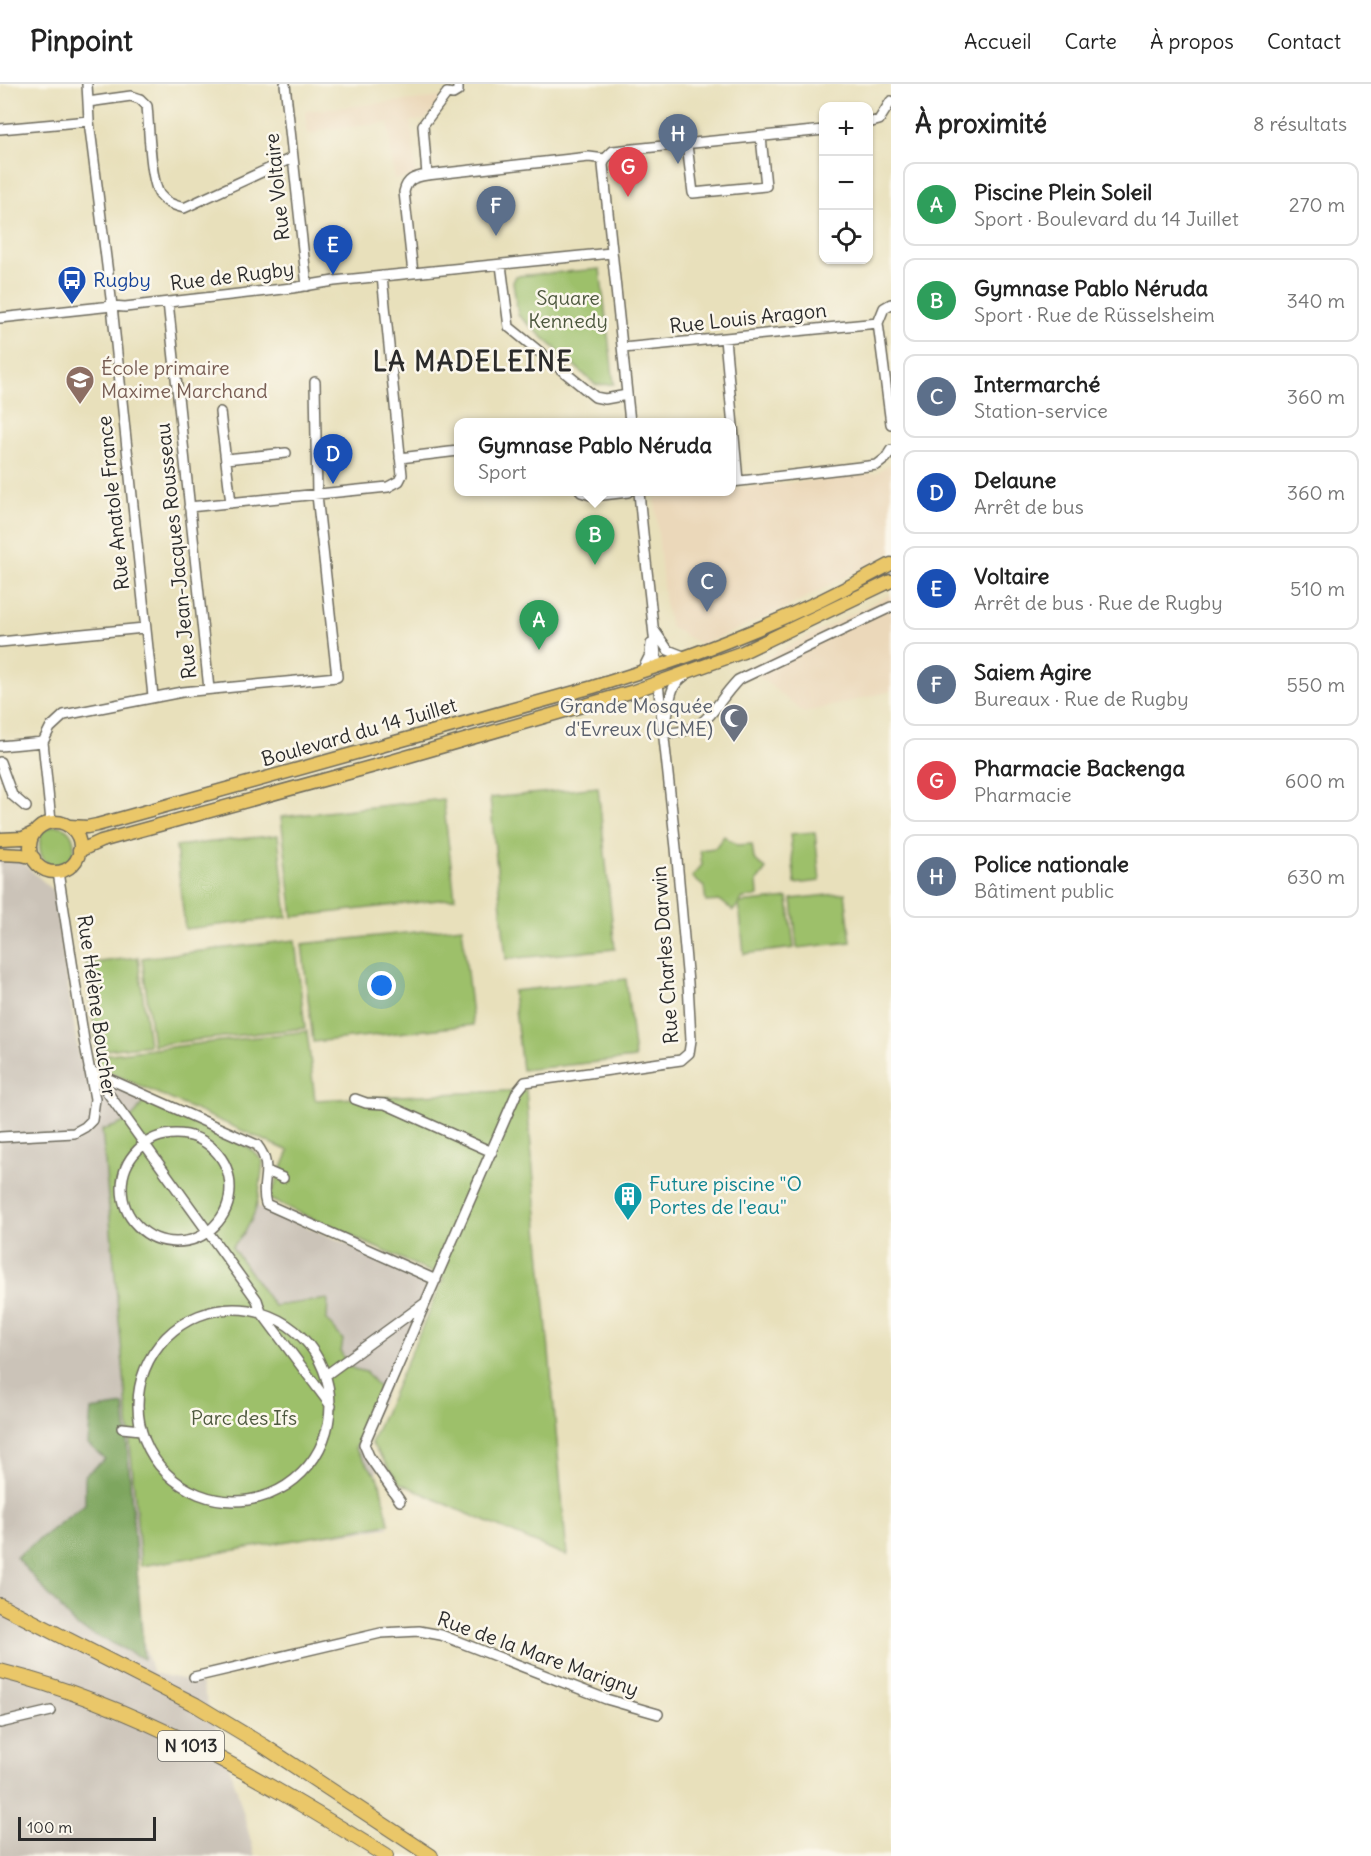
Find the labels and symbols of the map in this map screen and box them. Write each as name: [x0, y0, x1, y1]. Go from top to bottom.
pin: H: [658, 115, 698, 164]
street label: Rue Voltaire: [258, 132, 295, 242]
pin: G: [608, 147, 648, 197]
pin: F: [476, 186, 516, 236]
pin: E: [314, 226, 352, 275]
street label: Rue de Rugby: [169, 255, 295, 296]
bus stop icon: Rugby: [56, 264, 88, 306]
place label: Rugby: [93, 267, 151, 292]
park label: Square Kennedy: [528, 285, 608, 333]
street label: Rue Louis Aragon: [668, 297, 828, 338]
district label: LA MADELEINE: [373, 345, 573, 378]
place label: École primaire Maxime Marchand: [101, 355, 268, 403]
school or university icon: École primaire Maxime Marchand: [64, 364, 96, 406]
street label: Rue Anatole France: [91, 414, 134, 592]
street label: Rue Jean-Jacques Rousseau: [150, 422, 201, 680]
pin: D: [314, 434, 352, 484]
pin: B: [576, 516, 614, 565]
pin: C: [688, 562, 726, 612]
pin: A: [520, 600, 558, 650]
street label: Boulevard du 14 Juillet: [258, 692, 460, 771]
place label: Grande Mosquée d'Evreux (UCME): [560, 693, 713, 741]
mosque icon: Grande Mosquée d'Evreux (UCME): [718, 702, 750, 744]
street label: Rue Charles Darwin: [646, 865, 683, 1045]
street label: Rue Hélène Boucher: [72, 913, 123, 1099]
your location: [367, 971, 396, 1000]
place label: Future piscine "O Portes de l'eau": [649, 1171, 802, 1219]
building icon: Future piscine "O Portes de l'eau": [612, 1180, 644, 1222]
park label: Parc des Ifs: [191, 1405, 297, 1430]
street label: Rue de la Mare Marigny: [434, 1605, 642, 1702]
road number: N 1013: [158, 1731, 224, 1761]
scale bar: [18, 1814, 156, 1842]

